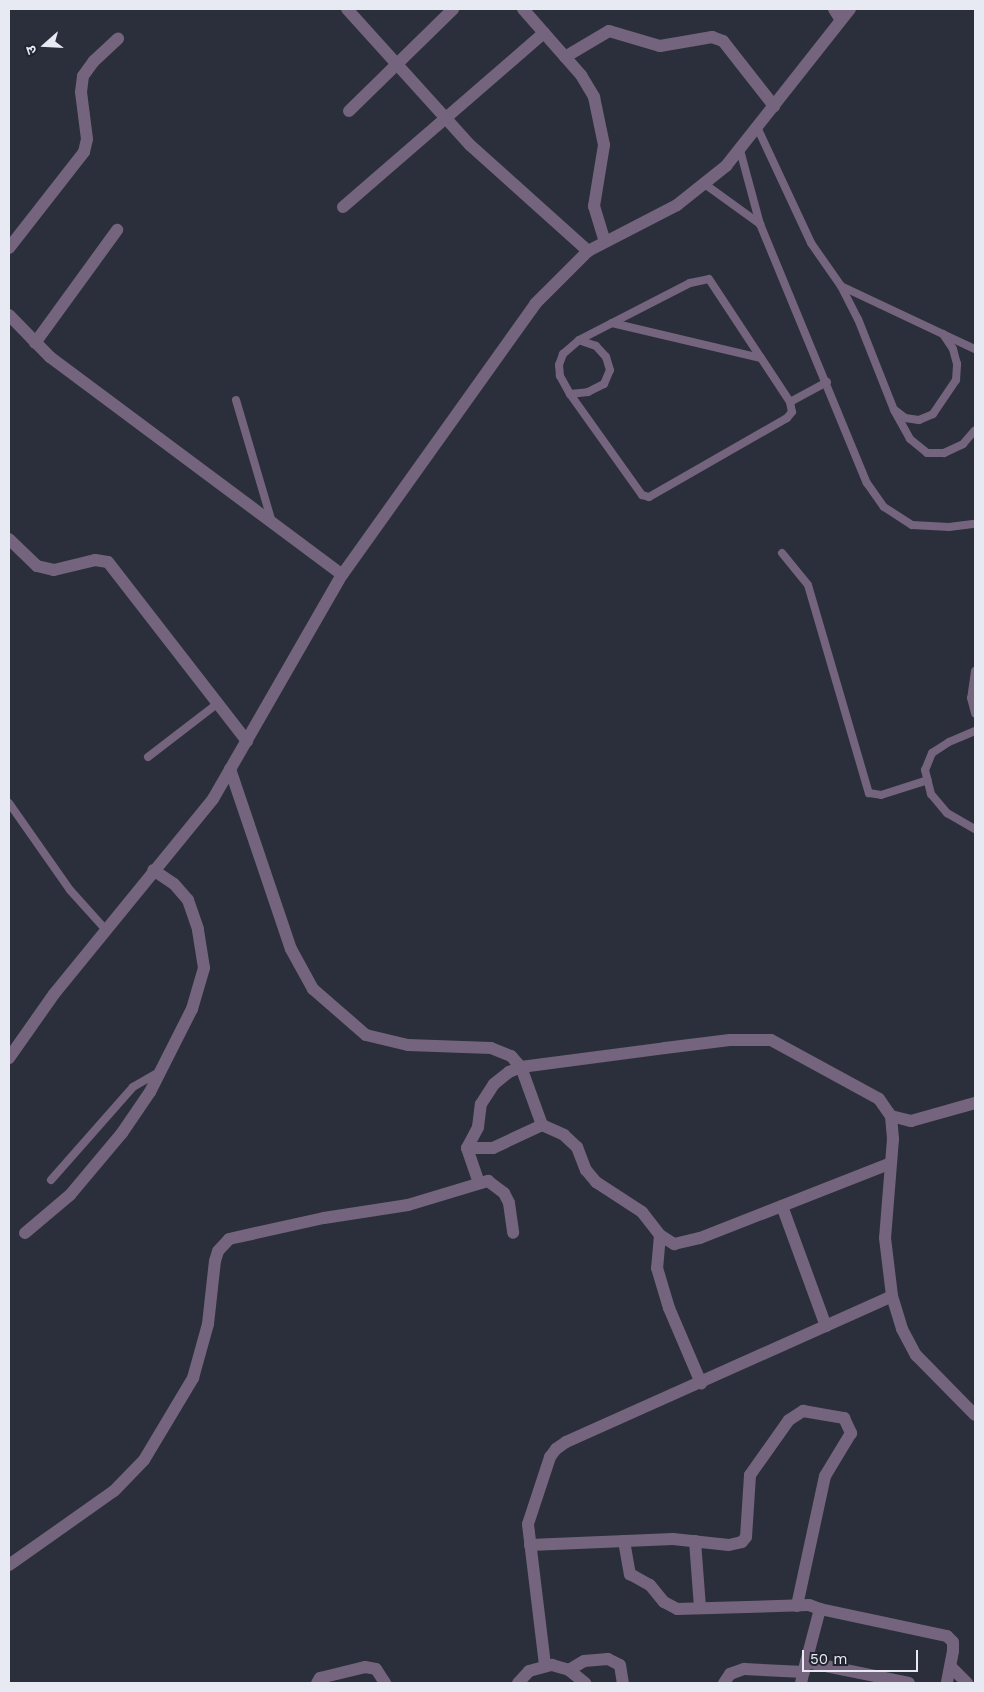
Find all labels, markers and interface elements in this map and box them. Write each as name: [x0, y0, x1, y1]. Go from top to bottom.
north arrow: [20, 20, 70, 70]
text: उ: [22, 43, 40, 56]
scale bar: [804, 1640, 920, 1672]
text: 50 m: [810, 1650, 847, 1668]

